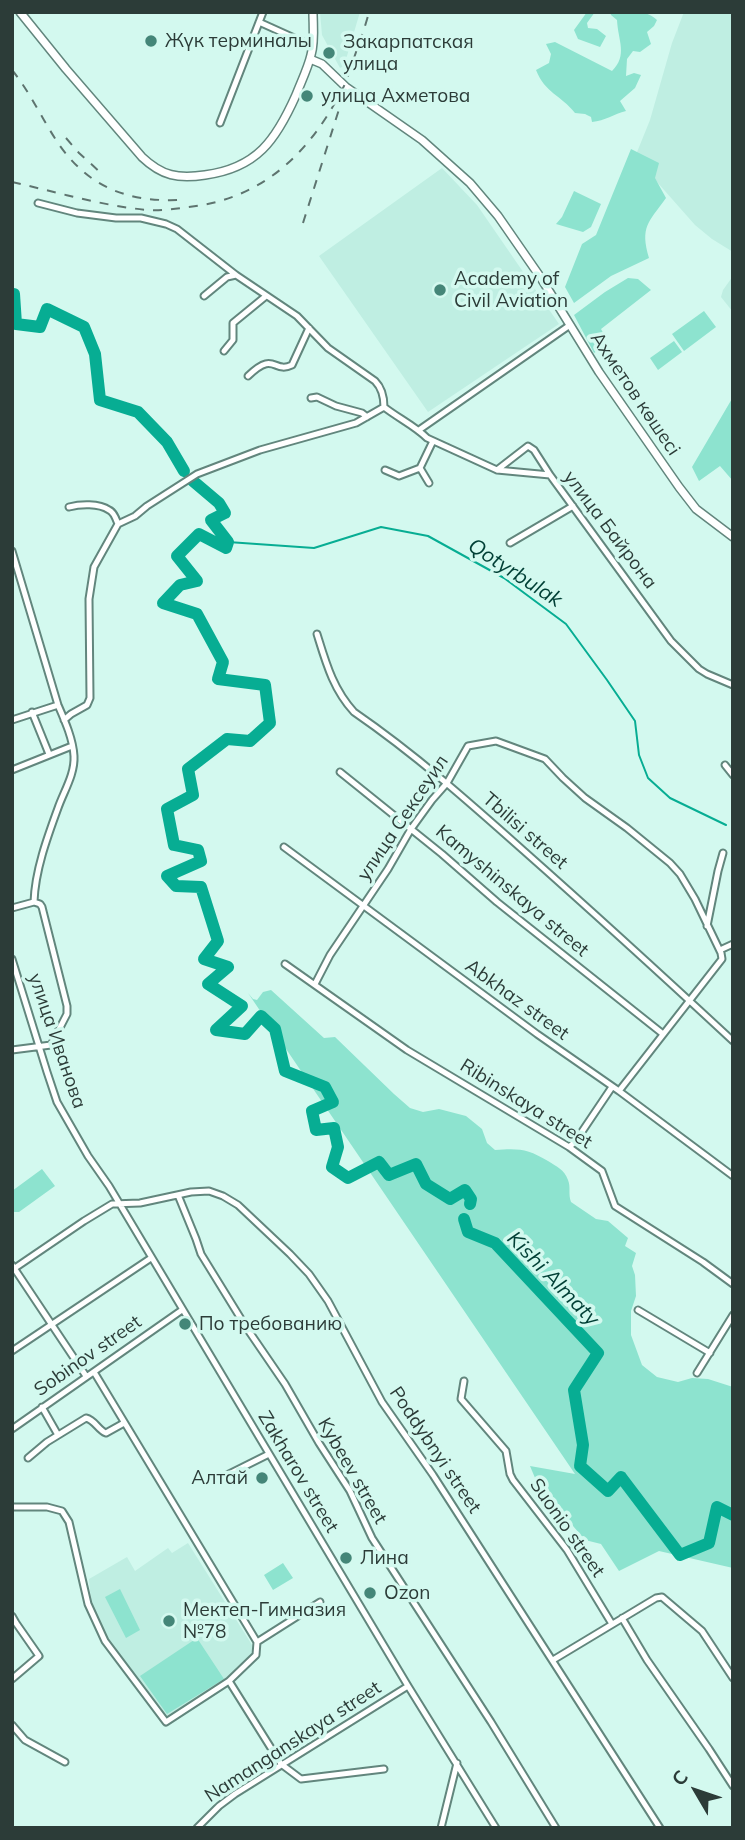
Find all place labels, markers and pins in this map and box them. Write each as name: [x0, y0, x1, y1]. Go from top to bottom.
place label: Жүк терминалы: [165, 30, 312, 52]
place label: Закарпатская улица: [343, 31, 474, 75]
marker: Жүк терминалы: [143, 33, 159, 49]
marker: Закарпатская улица: [321, 45, 337, 61]
place label: улица Ахметова: [321, 85, 470, 107]
marker: улица Ахметова: [299, 88, 315, 104]
place label: Academy of Civil Aviation: [454, 268, 568, 312]
marker: Academy of Civil Aviation: [432, 282, 448, 298]
place label: По требованию: [199, 1313, 342, 1335]
marker: По требованию: [177, 1316, 193, 1332]
place label: Алтай: [191, 1467, 248, 1489]
marker: Алтай: [254, 1470, 270, 1486]
place label: Лина: [360, 1547, 409, 1569]
marker: Лина: [338, 1550, 354, 1566]
place label: Ozon: [384, 1582, 430, 1604]
marker: Ozon: [362, 1585, 378, 1601]
place label: Мектеп-Гимназия №78: [183, 1599, 346, 1643]
marker: Мектеп-Гимназия №78: [161, 1613, 177, 1629]

